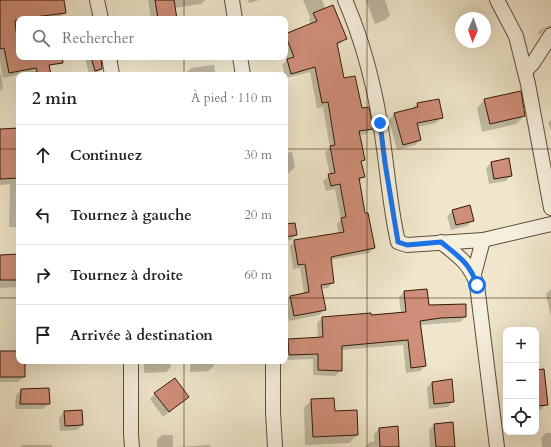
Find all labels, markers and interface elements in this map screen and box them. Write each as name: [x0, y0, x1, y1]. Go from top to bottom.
north arrow: [455, 12, 491, 48]
search box: [16, 16, 288, 60]
icon: search: [30, 27, 52, 49]
text: Rechercher: [62, 28, 134, 48]
text: 2 min: [32, 87, 77, 110]
text: À pied · 110 m: [191, 89, 272, 107]
route end: [371, 114, 389, 132]
icon: ahead: [32, 144, 54, 166]
text: Continuez: [70, 145, 142, 165]
text: 30 m: [244, 146, 272, 164]
icon: left: [32, 204, 54, 226]
text: Tournez à gauche: [70, 205, 192, 225]
text: 20 m: [244, 206, 272, 224]
icon: right: [32, 264, 54, 286]
text: Tournez à droite: [70, 265, 183, 285]
text: 60 m: [244, 266, 272, 284]
route start: [468, 276, 486, 294]
icon: arrive: [32, 324, 54, 346]
text: Arrivée à destination: [70, 325, 213, 345]
map controls: [503, 327, 539, 435]
button: +: [503, 327, 539, 363]
button: −: [503, 363, 539, 399]
button: locate: [503, 399, 539, 435]

